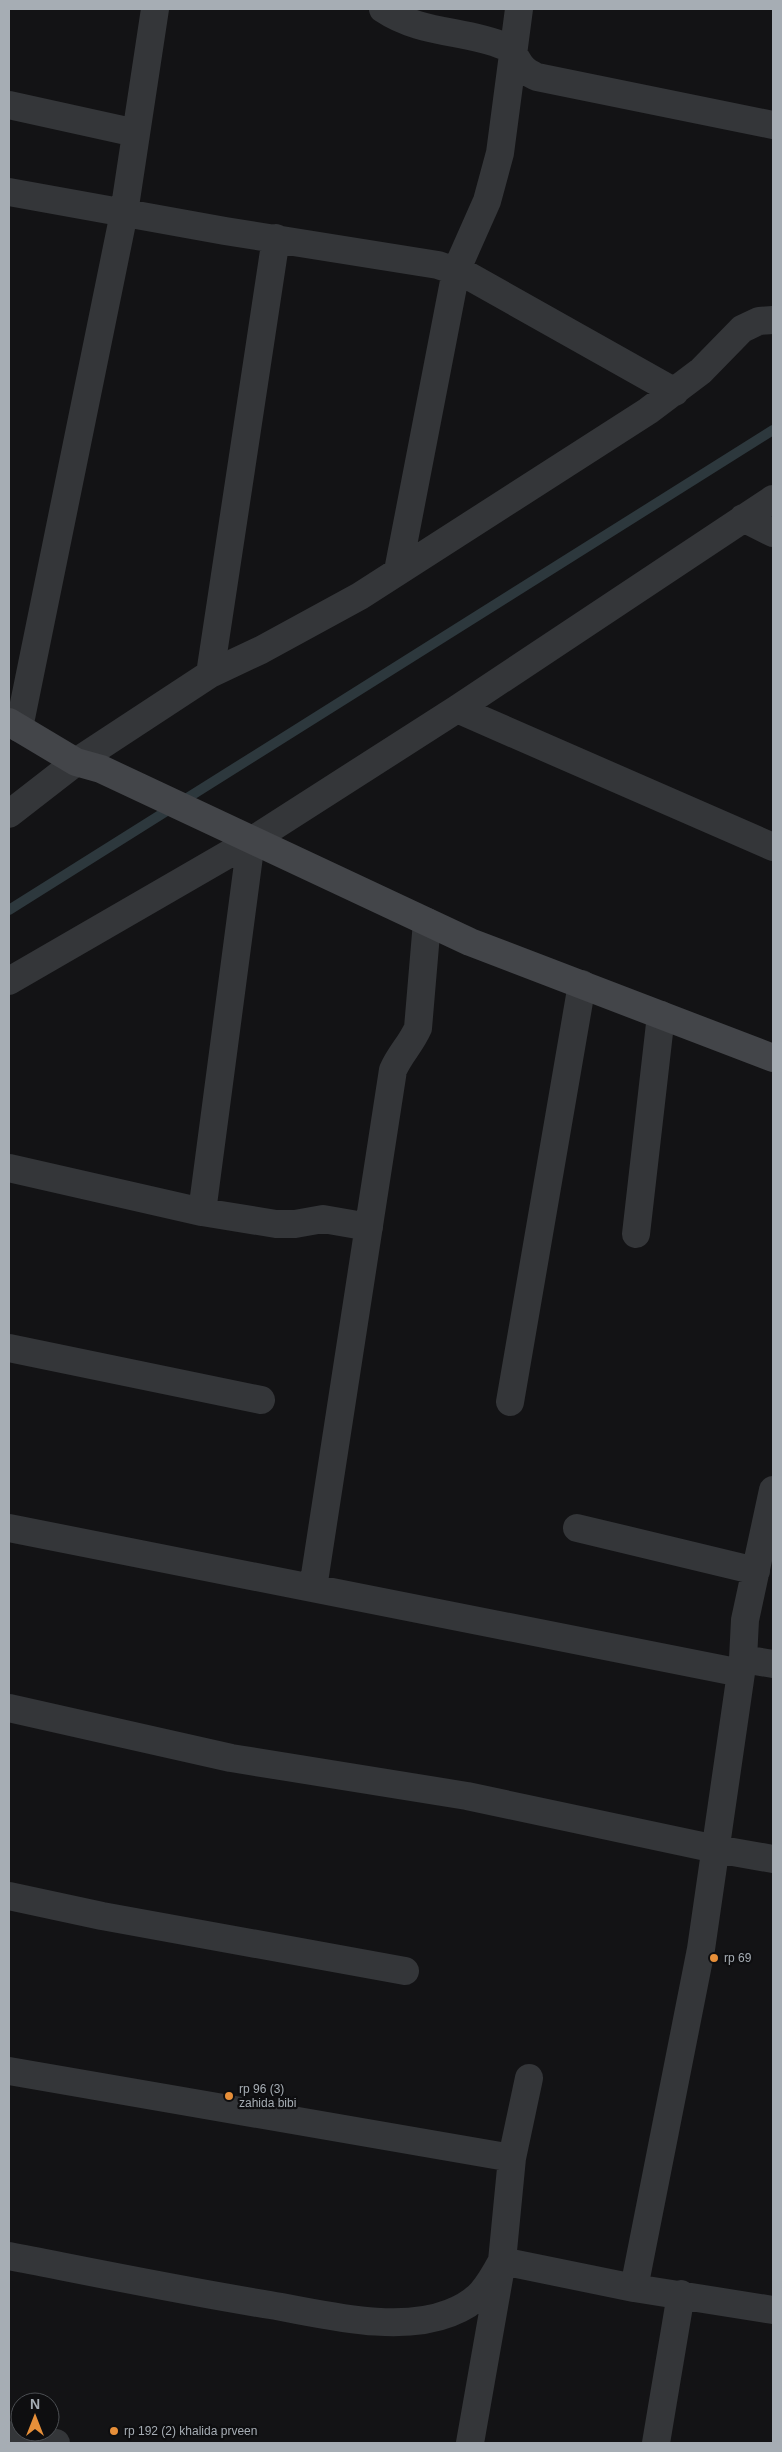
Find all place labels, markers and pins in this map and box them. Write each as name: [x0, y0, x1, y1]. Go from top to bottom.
place label: rp 69: [724, 1951, 752, 1965]
marker: rp 69: [708, 1952, 720, 1964]
place label: rp 96 (3) zahida bibi: [239, 2082, 296, 2110]
marker: rp 96 (3) zahida bibi: [223, 2090, 235, 2102]
place label: rp 192 (2) khalida prveen: [124, 2424, 257, 2438]
marker: rp 192 (2) khalida prveen: [108, 2425, 120, 2437]

